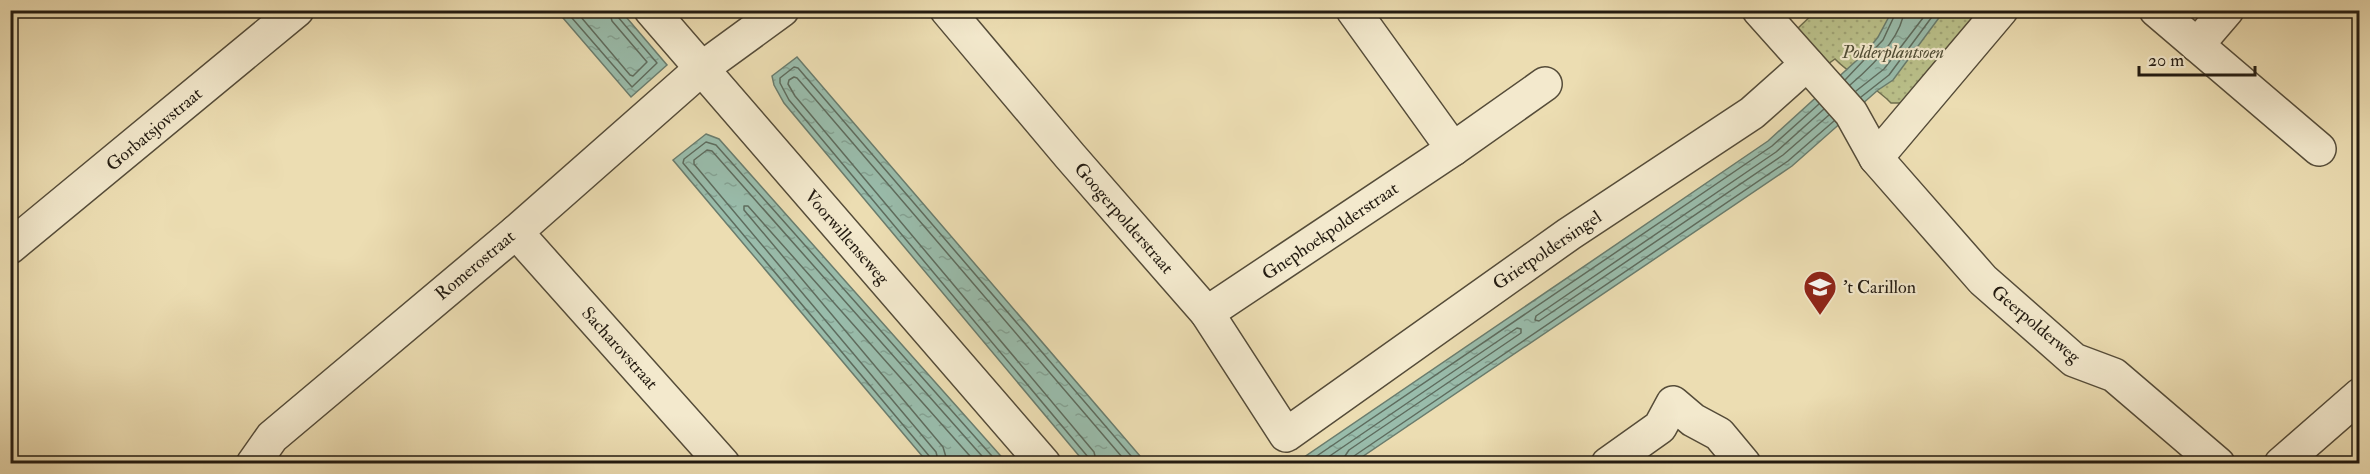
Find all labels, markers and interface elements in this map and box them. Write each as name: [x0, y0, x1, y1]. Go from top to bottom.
scale bar: [2139, 39, 2254, 77]
park label: Polderplantsoen: [1841, 41, 1944, 64]
text: 20 m: [2148, 49, 2184, 72]
street label: Gorbatsjovstraat: [102, 82, 207, 176]
street label: Googerpolderstraat: [1069, 158, 1178, 279]
street label: Gnephoekpolderstraat: [1258, 177, 1403, 286]
street label: Voorwillenseweg: [799, 185, 895, 290]
street label: Grietpoldersingel: [1488, 205, 1606, 295]
street label: Romerostraat: [431, 225, 520, 306]
school or university icon: 't Carillon: [1802, 269, 1838, 316]
place label: 't Carillon: [1843, 276, 1916, 299]
street label: Geerpolderweg: [1986, 280, 2086, 369]
street label: Sacharovstraat: [576, 302, 663, 395]

